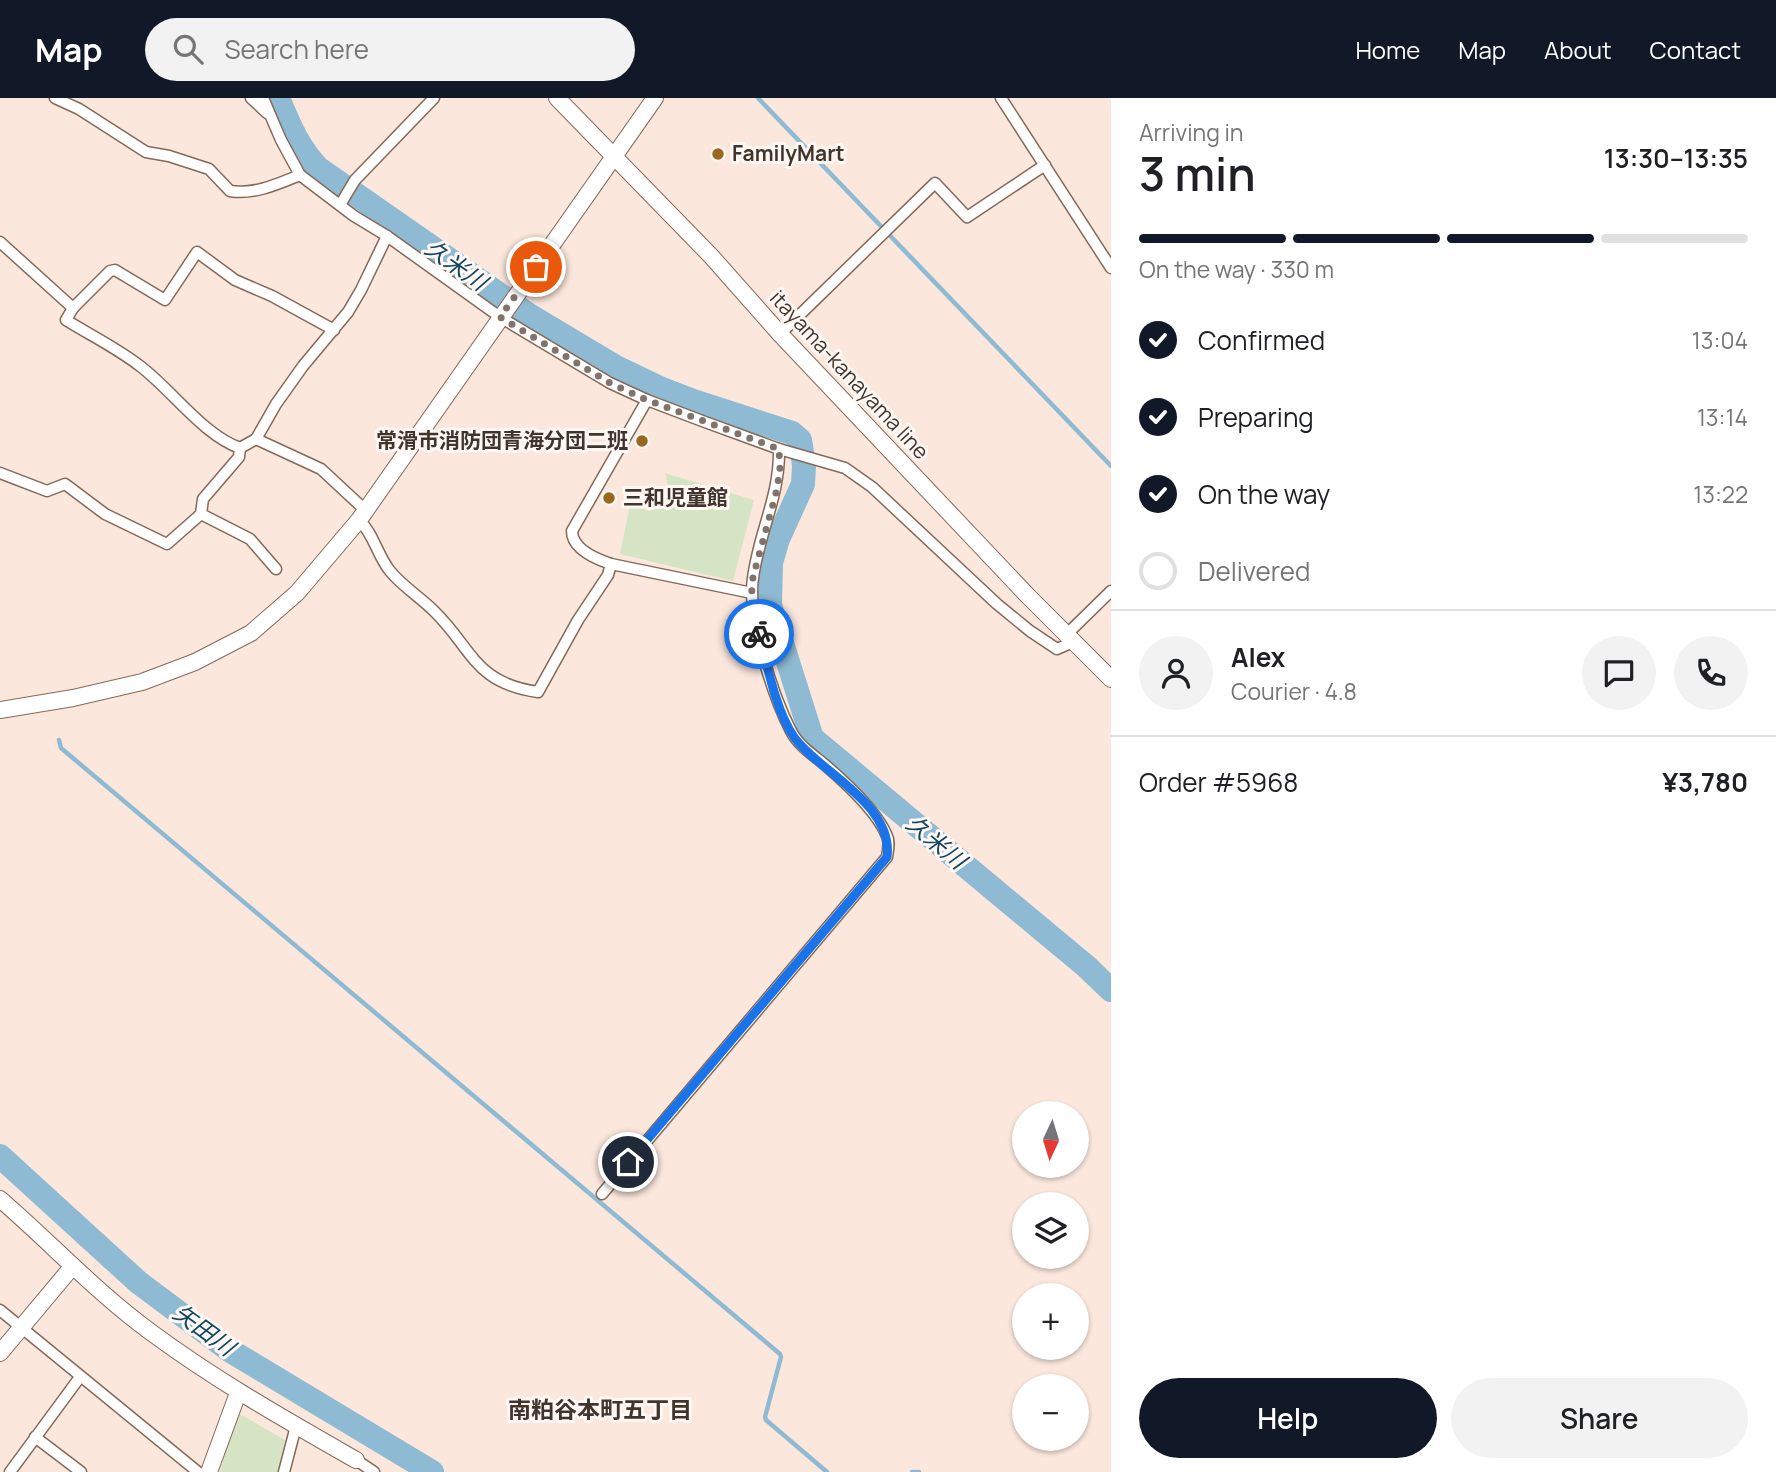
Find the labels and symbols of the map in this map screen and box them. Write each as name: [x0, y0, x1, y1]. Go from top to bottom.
place label: FamilyMart: [732, 139, 845, 167]
marker: FamilyMart: [710, 146, 726, 162]
water label: 久米川: [419, 231, 496, 299]
pin: [506, 237, 566, 297]
street label: itayama-kanayama line: [764, 284, 935, 465]
place label: 常滑市消防団青海分団二班: [376, 426, 628, 454]
marker: 常滑市消防団青海分団二班: [634, 433, 650, 449]
place label: 三和児童館: [623, 483, 728, 511]
marker: 三和児童館: [601, 490, 617, 506]
courier: [724, 599, 794, 669]
water label: 久米川: [900, 807, 976, 878]
north arrow: [1012, 1101, 1088, 1178]
pin: [598, 1132, 658, 1192]
water label: 矢田川: [167, 1296, 244, 1364]
district label: 南粕谷本町五丁目: [508, 1393, 692, 1425]

